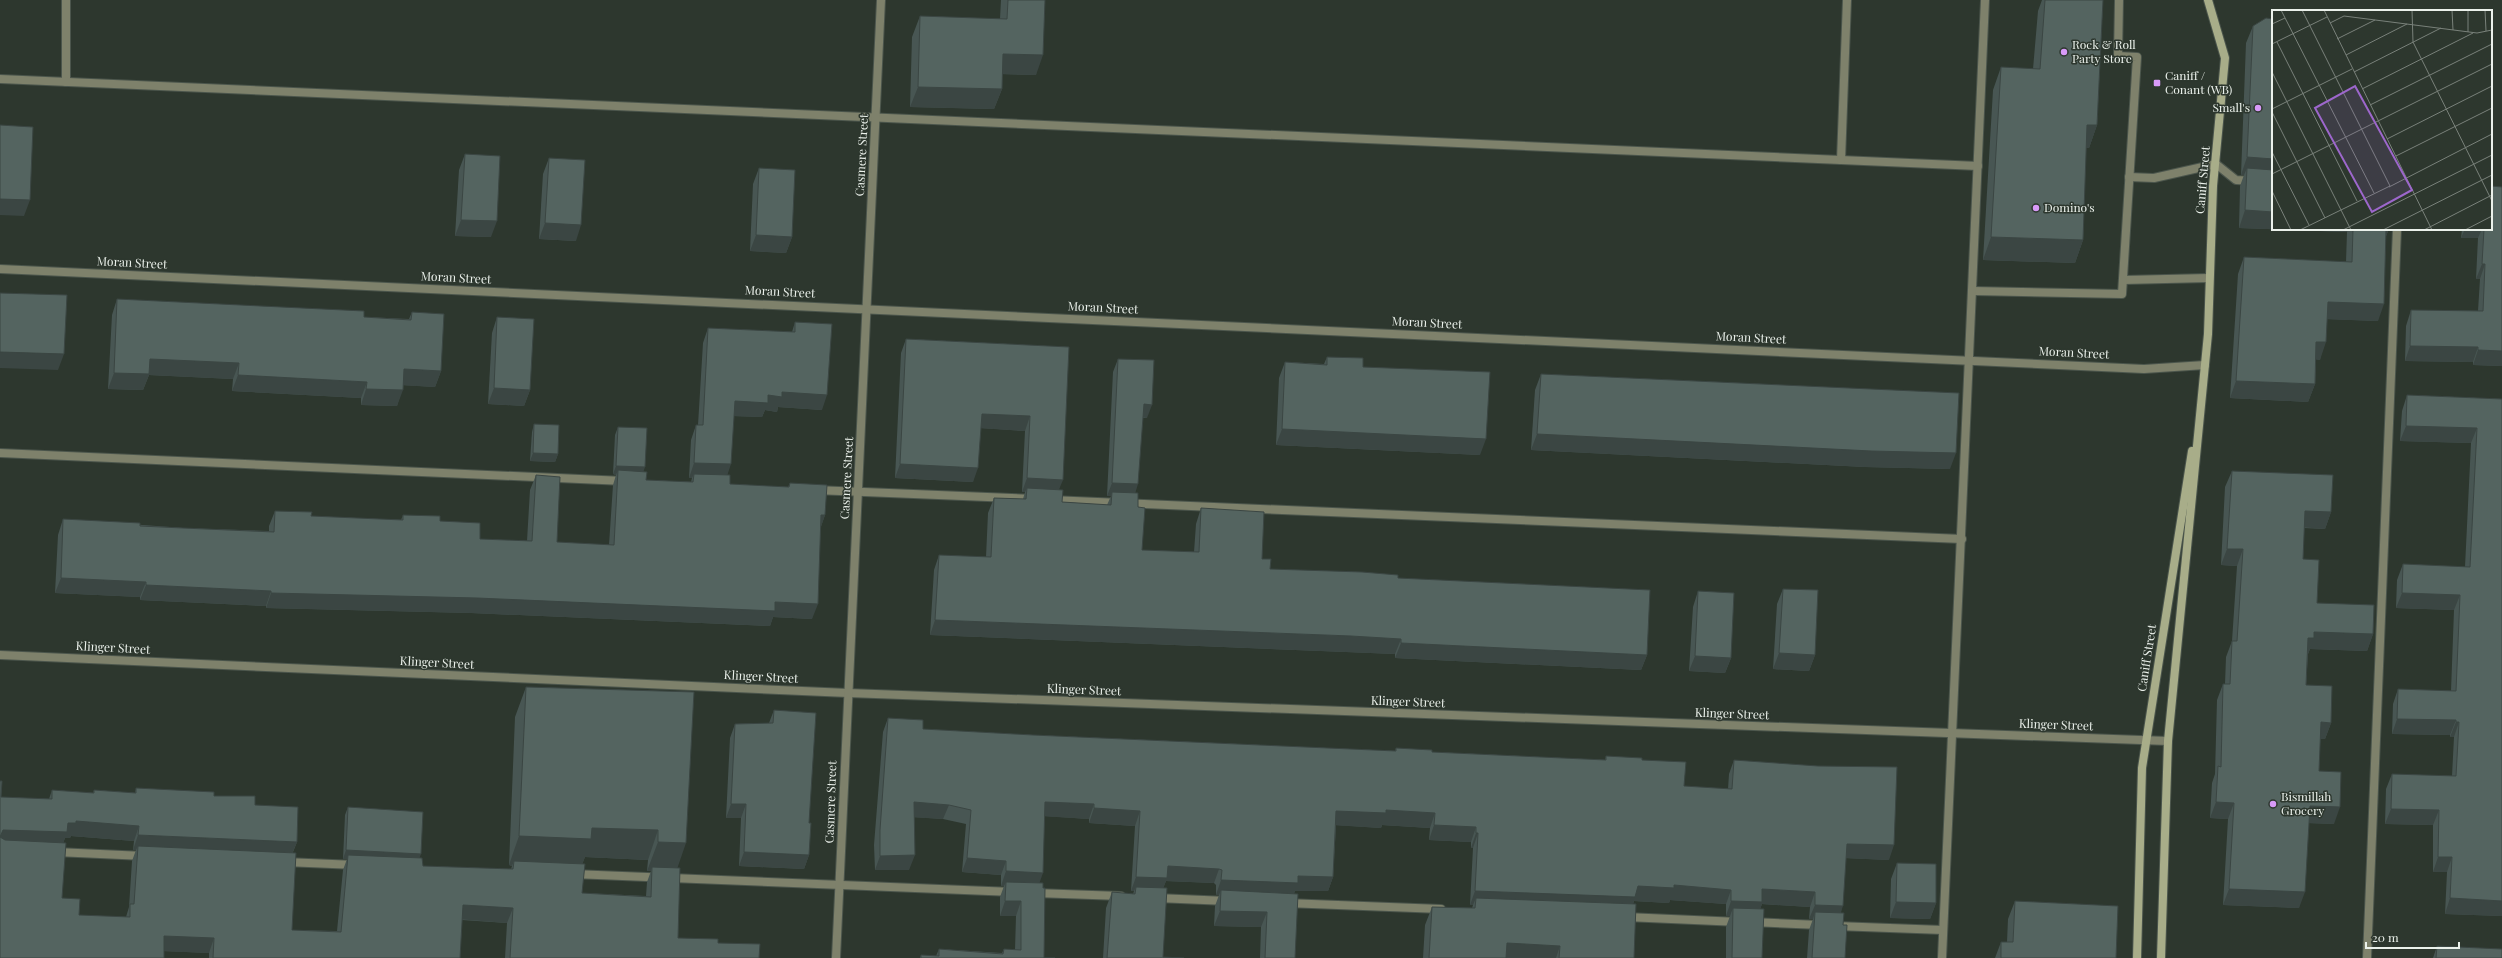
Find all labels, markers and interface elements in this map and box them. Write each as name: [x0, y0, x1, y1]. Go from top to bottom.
inset map: [2272, 10, 2492, 230]
place label: Rock & Roll Party Store: [2072, 36, 2136, 66]
marker: Rock & Roll Party Store: [2059, 47, 2069, 57]
place label: Caniff / Conant (WB): [2165, 67, 2232, 97]
marker: Caniff / Conant (WB): [2152, 78, 2162, 88]
place label: Small's: [2212, 99, 2250, 115]
marker: Small's: [2253, 103, 2263, 113]
street label: Casmere Street: [851, 112, 871, 197]
street label: Caniff Street: [2191, 145, 2213, 214]
place label: Domino's: [2044, 199, 2095, 215]
marker: Domino's: [2031, 203, 2041, 213]
street label: Moran Street: [96, 252, 168, 272]
street label: Moran Street: [420, 267, 492, 287]
street label: Moran Street: [744, 281, 816, 301]
street label: Moran Street: [1067, 297, 1139, 317]
street label: Moran Street: [1391, 312, 1463, 332]
street label: Moran Street: [1715, 327, 1787, 347]
street label: Moran Street: [2038, 342, 2110, 362]
street label: Casmere Street: [836, 435, 856, 520]
street label: Caniff Street: [2133, 622, 2159, 693]
street label: Klinger Street: [75, 637, 151, 657]
street label: Klinger Street: [399, 652, 475, 672]
street label: Klinger Street: [723, 666, 799, 686]
street label: Klinger Street: [1047, 680, 1122, 698]
street label: Klinger Street: [1371, 692, 1446, 710]
street label: Klinger Street: [1695, 704, 1770, 722]
street label: Klinger Street: [2019, 715, 2094, 733]
street label: Casmere Street: [821, 760, 839, 844]
place label: Bismillah Grocery: [2281, 788, 2331, 818]
marker: Bismillah Grocery: [2268, 799, 2278, 809]
scale bar: [2366, 924, 2459, 950]
text: 20 m: [2372, 929, 2399, 945]

